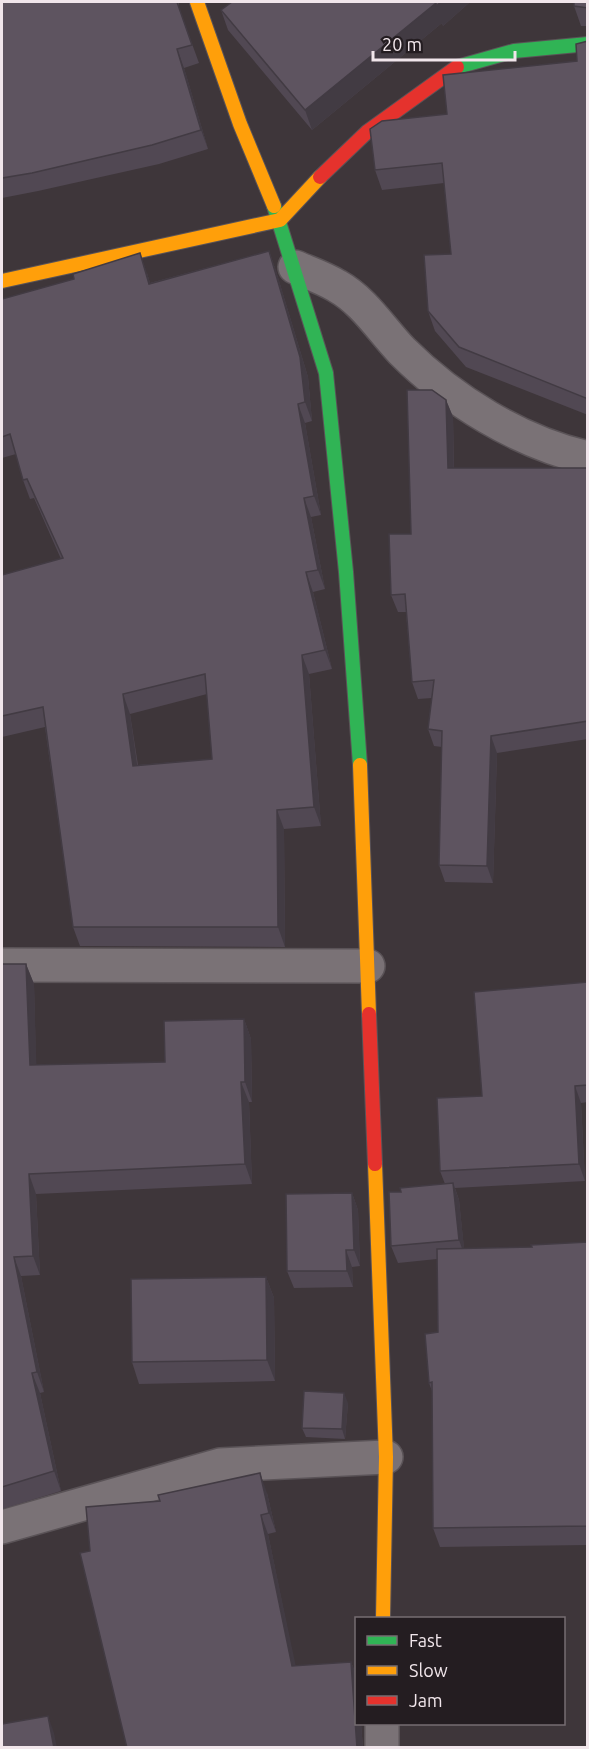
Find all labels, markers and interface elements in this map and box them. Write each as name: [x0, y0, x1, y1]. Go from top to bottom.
scale bar: [373, 24, 516, 62]
text: 20 m: [382, 34, 422, 54]
legend: [355, 1617, 565, 1725]
text: Fast: [409, 1630, 442, 1650]
text: Slow: [409, 1660, 448, 1680]
text: Jam: [409, 1690, 443, 1710]

